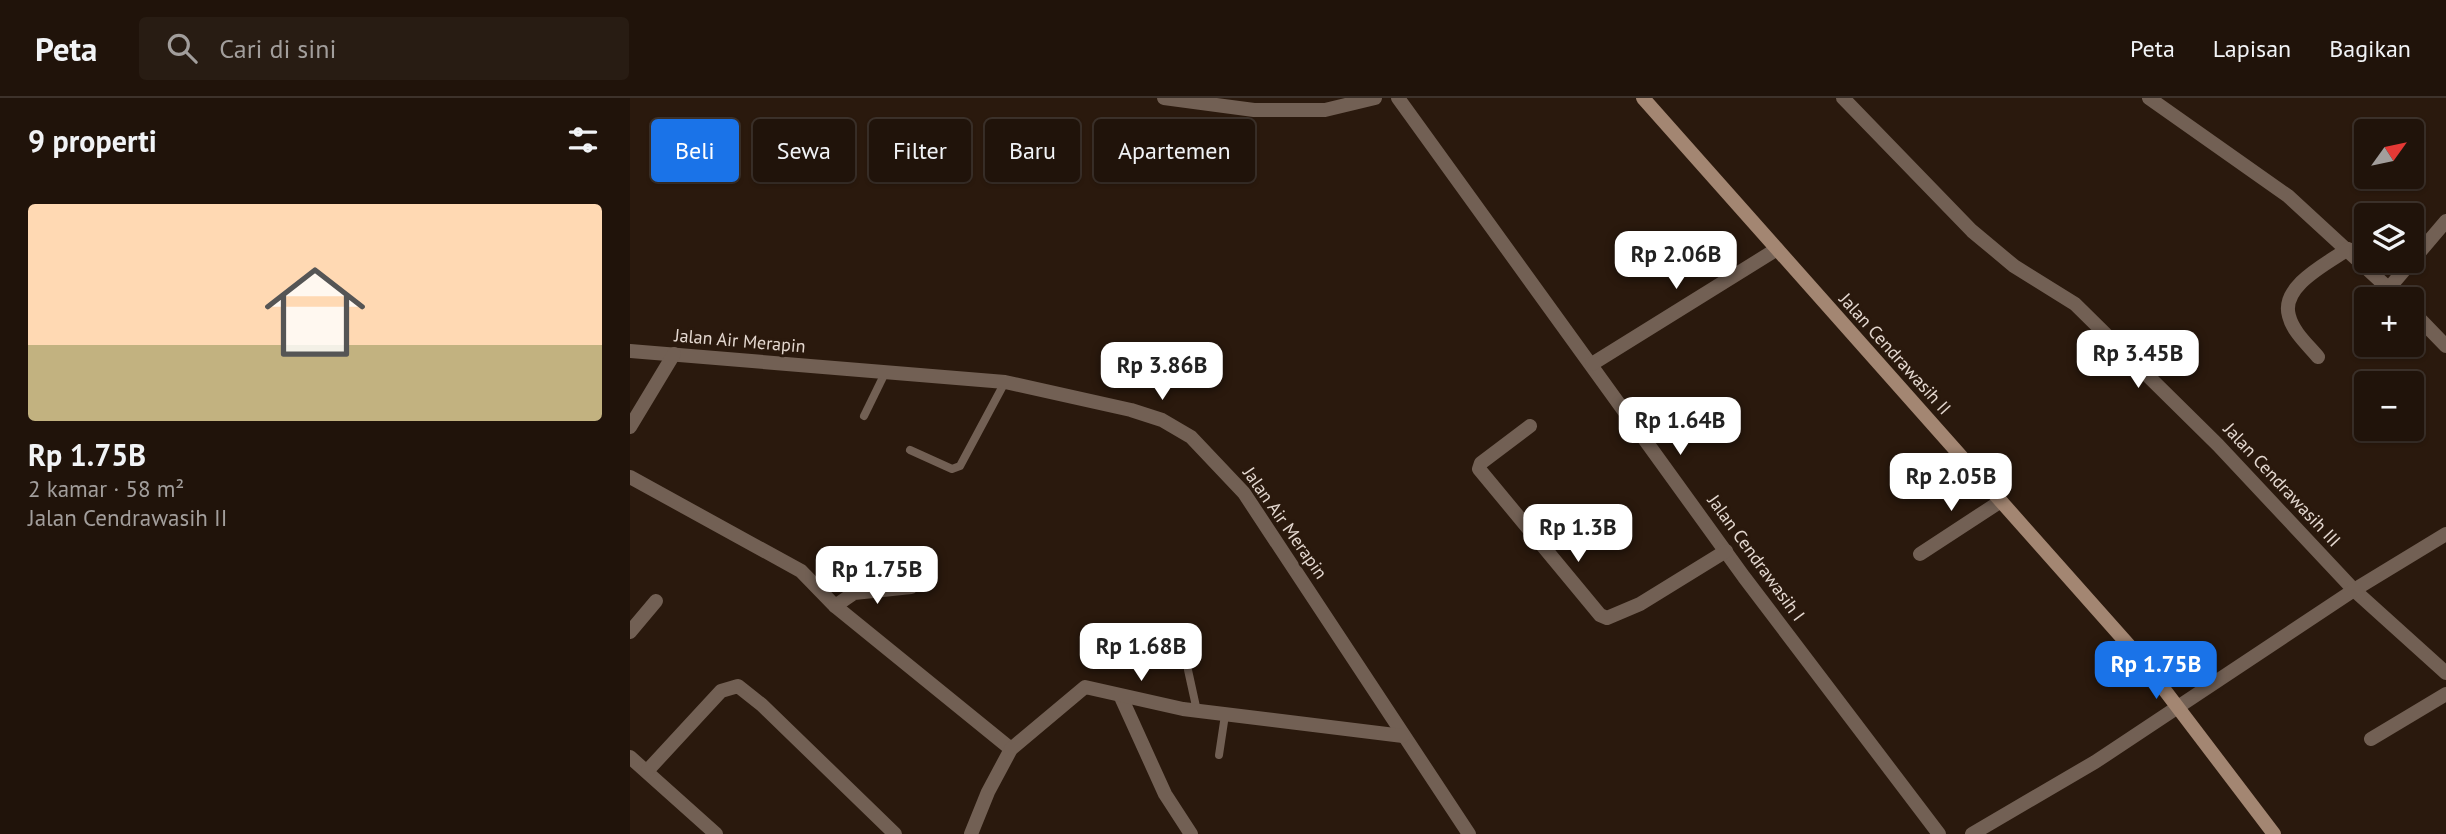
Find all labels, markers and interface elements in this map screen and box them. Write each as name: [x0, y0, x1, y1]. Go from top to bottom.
search box: [139, 17, 629, 80]
text: Peta: [35, 27, 97, 70]
icon: search: [163, 29, 201, 67]
text: Cari di sini: [219, 32, 336, 65]
text: Peta: [2130, 33, 2175, 64]
text: Lapisan: [2213, 33, 2291, 64]
text: Bagikan: [2329, 33, 2411, 64]
chip: Beli: [651, 119, 739, 182]
chip: Sewa: [753, 119, 855, 182]
chip: Filter: [869, 119, 971, 182]
chip: Baru: [985, 119, 1080, 182]
chip: Apartemen: [1094, 119, 1255, 182]
north arrow: [2354, 119, 2424, 189]
map controls: [2354, 119, 2424, 441]
text: 9 properti: [28, 121, 157, 160]
icon: filters: [564, 121, 602, 159]
button: layers: [2354, 203, 2424, 273]
pin: Rp 2.06B: [1604, 232, 1748, 291]
text: Rp 2.06B: [1631, 239, 1721, 268]
icon: home: [252, 249, 378, 375]
street label: Jalan Cendrawasih II: [1834, 287, 1956, 419]
button: +: [2354, 287, 2424, 357]
street label: Jalan Air Merapin: [673, 323, 807, 358]
pin: Rp 3.45B: [2066, 330, 2210, 390]
text: Rp 3.45B: [2093, 338, 2183, 367]
pin: Rp 3.86B: [1090, 342, 1234, 402]
text: Rp 3.86B: [1117, 350, 1207, 379]
button: −: [2354, 371, 2424, 441]
pin: Rp 1.64B: [1608, 398, 1752, 457]
text: Rp 1.64B: [1635, 405, 1725, 434]
street label: Jalan Cendrawasih III: [2218, 417, 2346, 551]
text: Rp 1.75B: [28, 435, 146, 474]
pin: Rp 2.05B: [1879, 454, 2023, 513]
street label: Jalan Air Merapin: [1238, 461, 1333, 583]
text: Rp 2.05B: [1906, 461, 1996, 490]
text: 2 kamar · 58 m²: [28, 474, 184, 503]
street label: Jalan Cendrawasih I: [1702, 489, 1810, 625]
text: Jalan Cendrawasih II: [28, 503, 227, 532]
pin: Rp 1.3B: [1513, 504, 1643, 564]
text: Rp 1.3B: [1539, 512, 1617, 541]
pin: Rp 1.75B: [805, 546, 949, 606]
text: Rp 1.75B: [832, 554, 922, 583]
pin: Rp 1.68B: [1069, 624, 1213, 683]
text: Rp 1.68B: [1096, 631, 1186, 660]
pin: Rp 1.75B: [2084, 642, 2228, 701]
text: Rp 1.75B: [2111, 649, 2201, 678]

